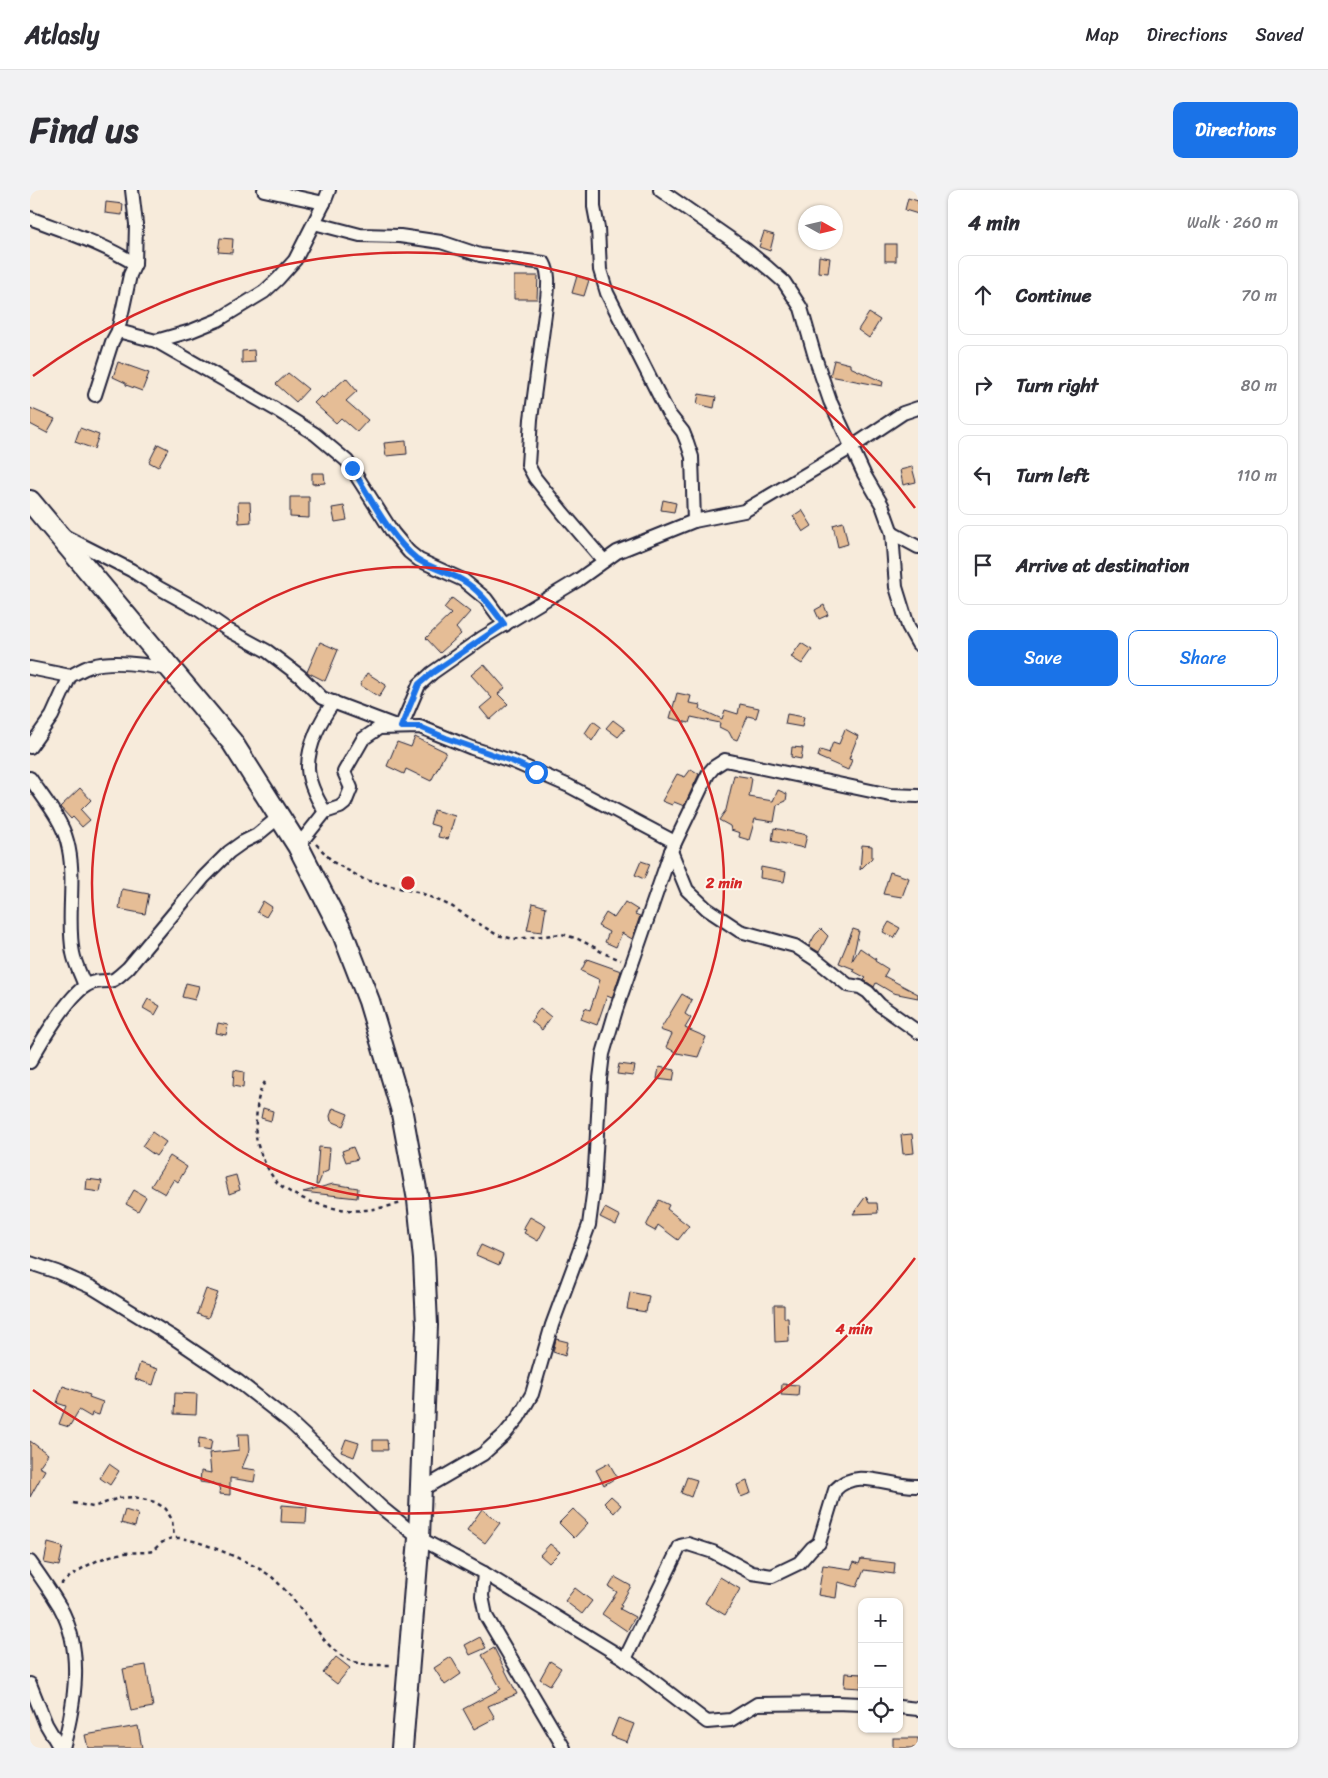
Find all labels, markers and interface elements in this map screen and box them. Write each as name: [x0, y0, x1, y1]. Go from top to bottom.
text: Atlasly: [25, 14, 99, 56]
text: Map: [1086, 19, 1119, 51]
text: Directions: [1147, 19, 1228, 51]
text: Saved: [1256, 19, 1303, 51]
text: Find us: [30, 99, 138, 161]
button: Directions: [1173, 102, 1298, 158]
text: 4 min: [968, 204, 1020, 242]
north arrow: [798, 205, 843, 250]
text: Walk · 260 m: [1187, 208, 1278, 237]
text: Continue: [1016, 279, 1092, 312]
icon: ahead: [969, 281, 997, 309]
text: 70 m: [1241, 281, 1277, 310]
text: Turn right: [1016, 369, 1098, 402]
icon: right: [969, 371, 997, 399]
text: 80 m: [1241, 371, 1277, 400]
route end: [341, 457, 364, 480]
text: Turn left: [1016, 459, 1089, 492]
icon: left: [969, 461, 997, 489]
text: 110 m: [1237, 461, 1277, 490]
text: Arrive at destination: [1016, 549, 1189, 582]
icon: arrive: [969, 551, 997, 579]
button: Save: [968, 630, 1118, 686]
button: Share: [1128, 630, 1278, 686]
route start: [525, 761, 548, 784]
text: 2 min: [705, 870, 743, 896]
centre of rings: [399, 874, 417, 892]
text: 4 min: [834, 1316, 873, 1342]
map controls: [858, 1598, 903, 1733]
button: +: [858, 1598, 903, 1643]
button: −: [858, 1643, 903, 1688]
button: locate: [858, 1688, 903, 1733]

